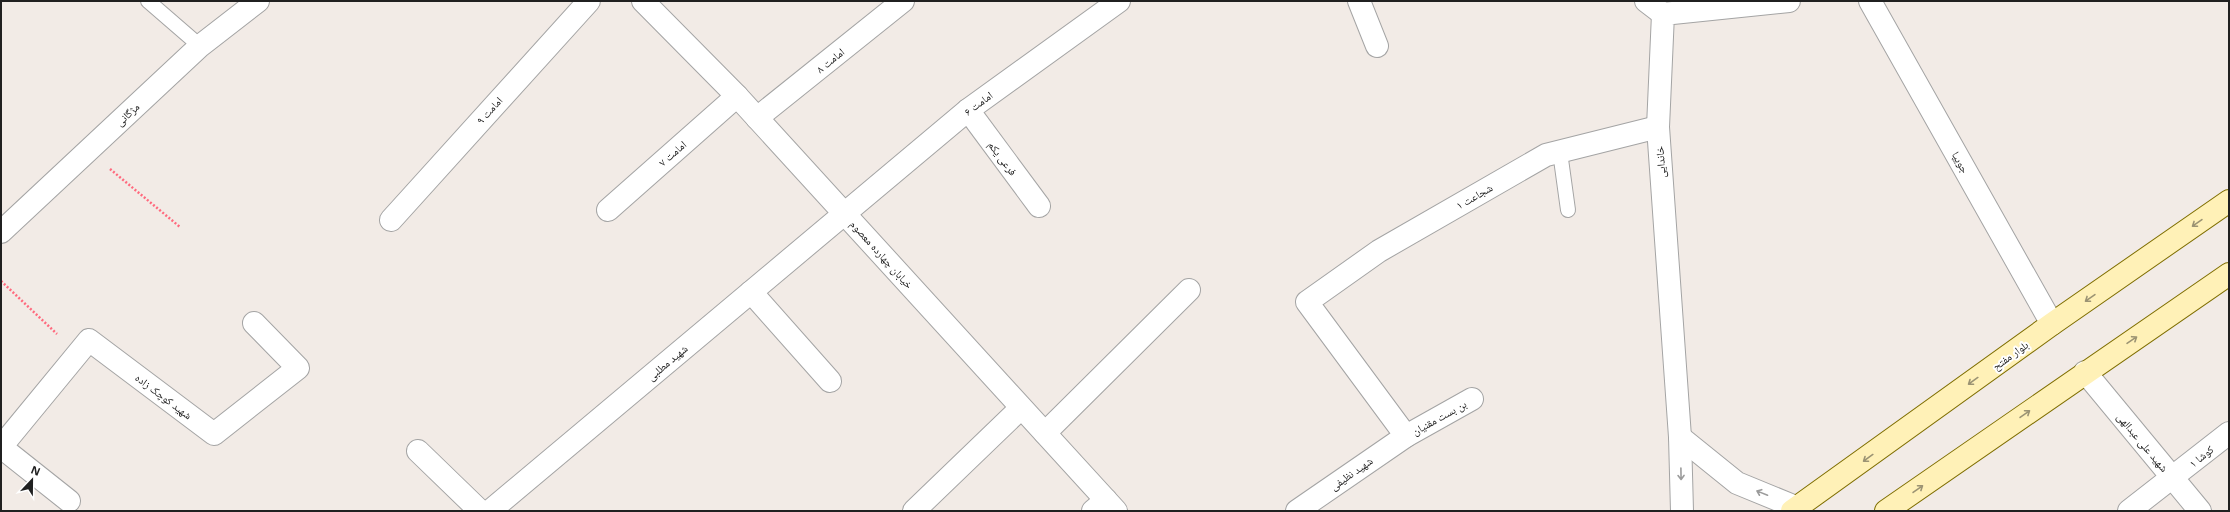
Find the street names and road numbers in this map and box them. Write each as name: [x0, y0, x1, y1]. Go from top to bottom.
street label: امامت ۸: [813, 44, 847, 76]
street label: امامت ۶: [961, 87, 995, 119]
street label: امامت ۹: [473, 93, 505, 127]
street label: مژگانی: [112, 99, 142, 129]
street label: امامت ۷: [655, 137, 689, 169]
street label: فرعی یکم: [984, 138, 1021, 179]
street label: خاندایی: [1651, 146, 1669, 178]
street label: جویپا: [1949, 148, 1973, 176]
street label: شجاعت ۱: [1453, 180, 1495, 212]
street label: خیابان چهارده معصوم: [847, 216, 917, 292]
street label: بلوار مفتح: [1989, 337, 2031, 373]
street label: شهید مطلبی: [643, 341, 691, 383]
street label: شهید کوچک زاده: [133, 370, 195, 422]
street label: بن بست مقنیان: [1409, 396, 1469, 438]
street label: شهید علی عبدالهی: [2114, 409, 2172, 475]
street label: کوشا ۱: [2186, 441, 2217, 470]
street label: شهید نظیفی: [1327, 453, 1375, 493]

